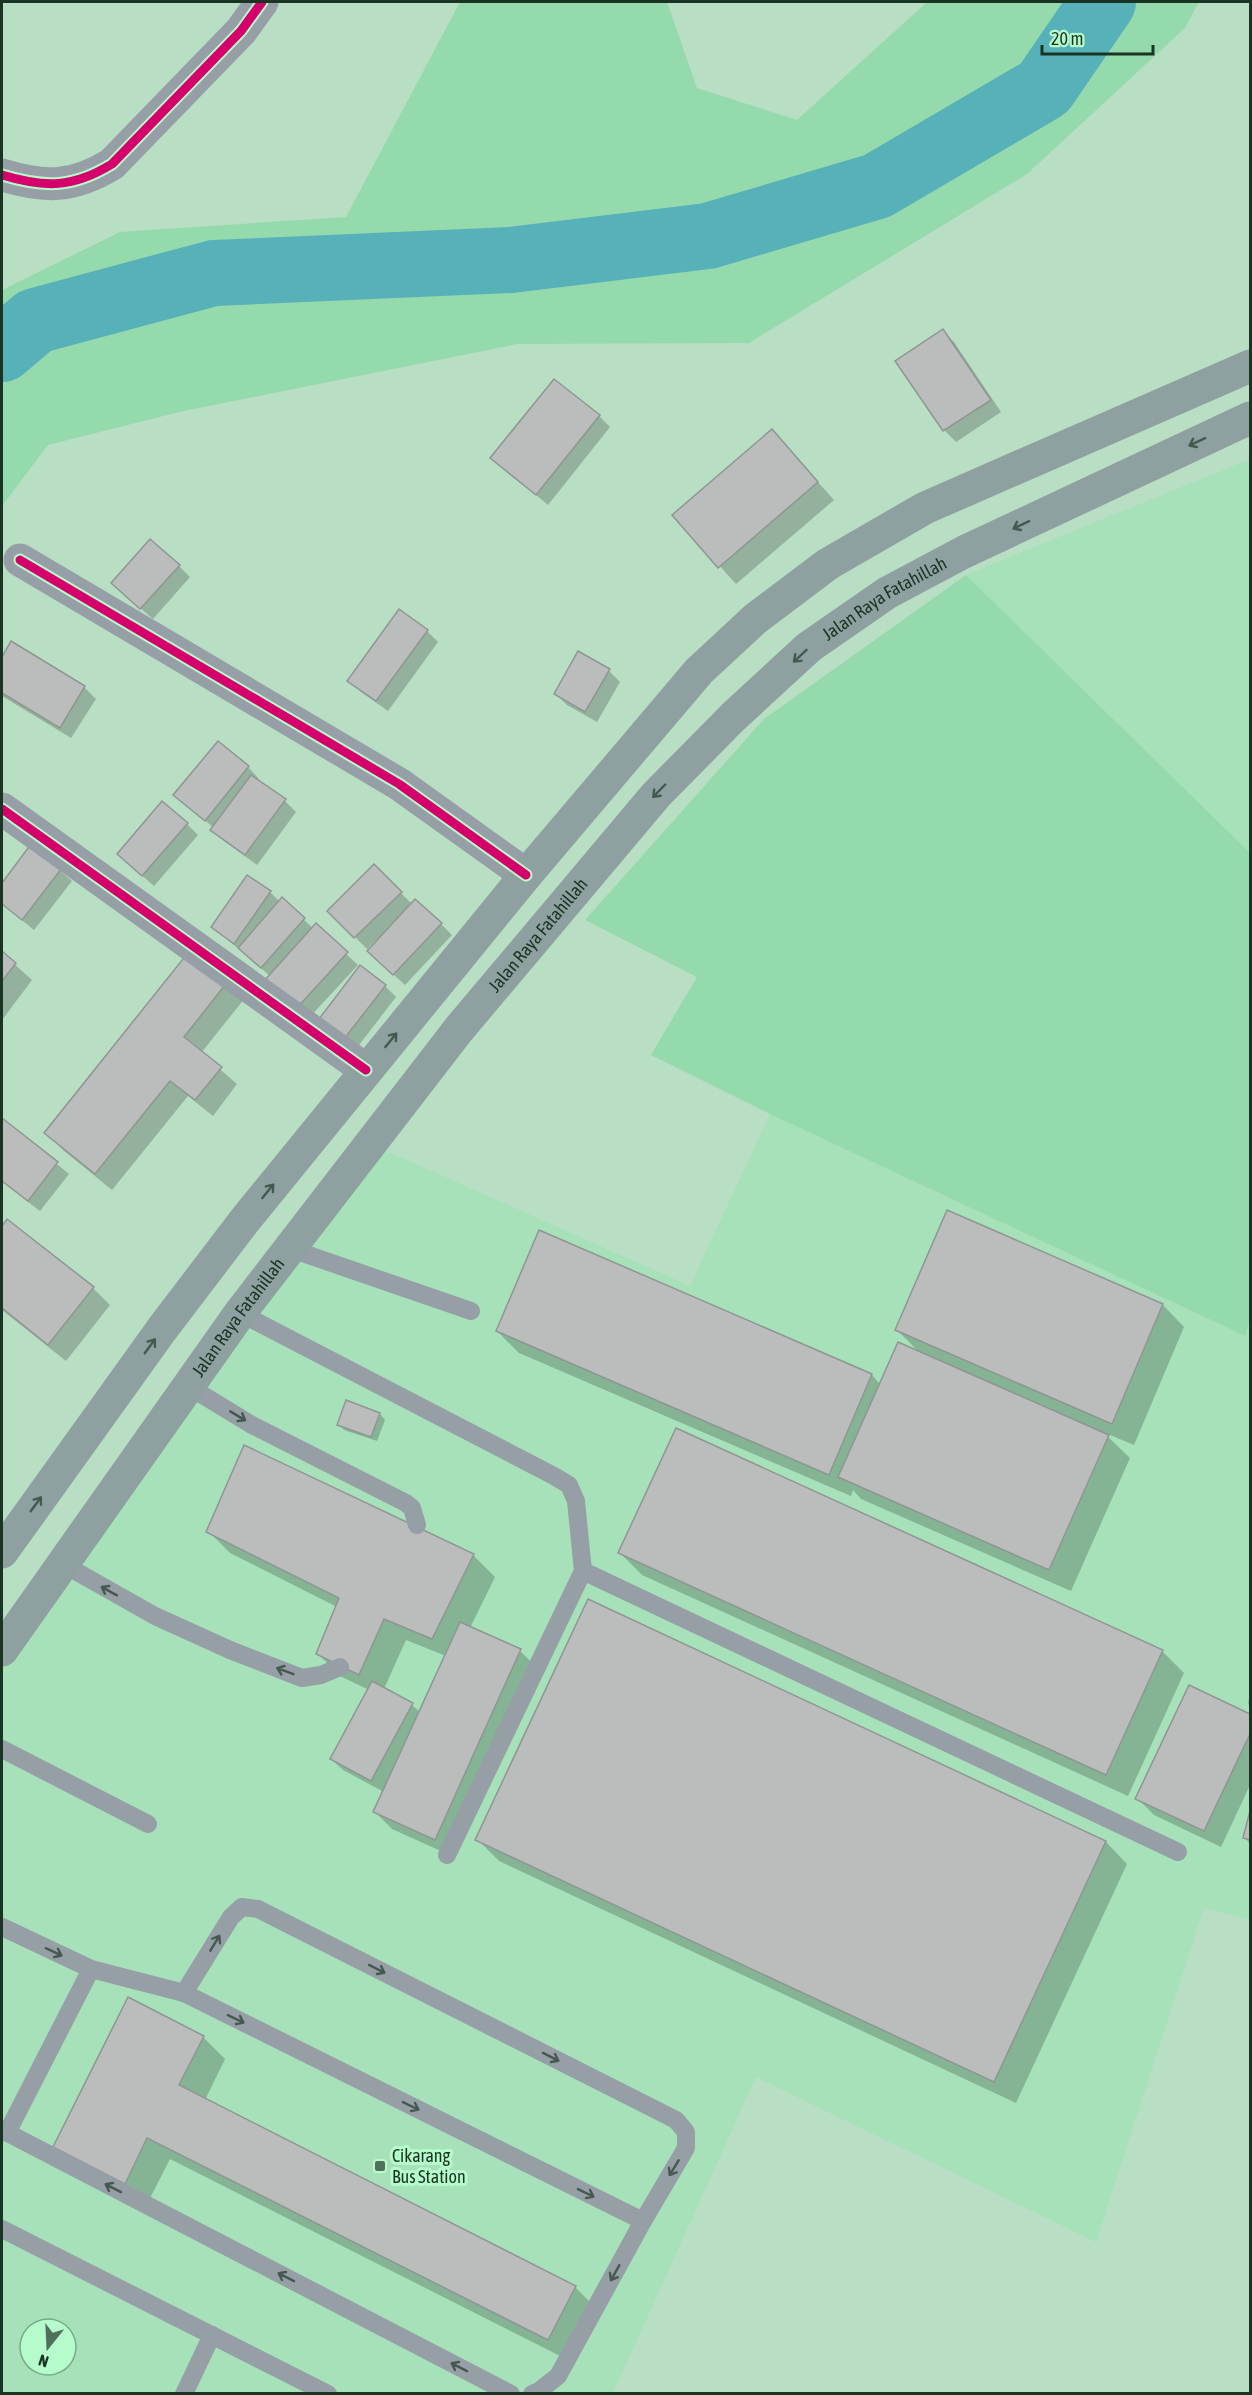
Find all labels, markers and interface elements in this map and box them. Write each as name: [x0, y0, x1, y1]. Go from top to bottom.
scale bar: [1042, 18, 1153, 56]
text: 20 m: [1051, 28, 1083, 49]
one-way arrow: [1189, 437, 1207, 449]
one-way arrow: [1012, 520, 1030, 531]
street label: Jalan Raya Fatahillah: [818, 552, 950, 645]
one-way arrow: [792, 649, 807, 663]
one-way arrow: [652, 784, 667, 799]
street label: Jalan Raya Fatahillah: [484, 874, 592, 996]
one-way arrow: [385, 1032, 398, 1048]
one-way arrow: [262, 1183, 275, 1199]
street label: Jalan Raya Fatahillah: [187, 1254, 289, 1381]
one-way arrow: [144, 1338, 156, 1354]
one-way arrow: [229, 1410, 246, 1422]
one-way arrow: [30, 1497, 42, 1513]
one-way arrow: [101, 1585, 118, 1597]
one-way arrow: [276, 1665, 294, 1676]
one-way arrow: [209, 1935, 221, 1952]
one-way arrow: [45, 1946, 63, 1958]
one-way arrow: [368, 1963, 386, 1975]
one-way arrow: [227, 2014, 245, 2026]
one-way arrow: [542, 2051, 560, 2063]
one-way arrow: [402, 2100, 419, 2112]
place label: Cikarang Bus Station: [392, 2145, 466, 2187]
marker: Cikarang Bus Station: [373, 2159, 387, 2173]
one-way arrow: [668, 2159, 680, 2176]
one-way arrow: [104, 2181, 122, 2193]
one-way arrow: [576, 2187, 594, 2199]
one-way arrow: [609, 2263, 620, 2281]
one-way arrow: [277, 2271, 295, 2282]
north arrow: [18, 2317, 78, 2377]
text: N: [36, 2351, 51, 2371]
one-way arrow: [450, 2360, 468, 2372]

